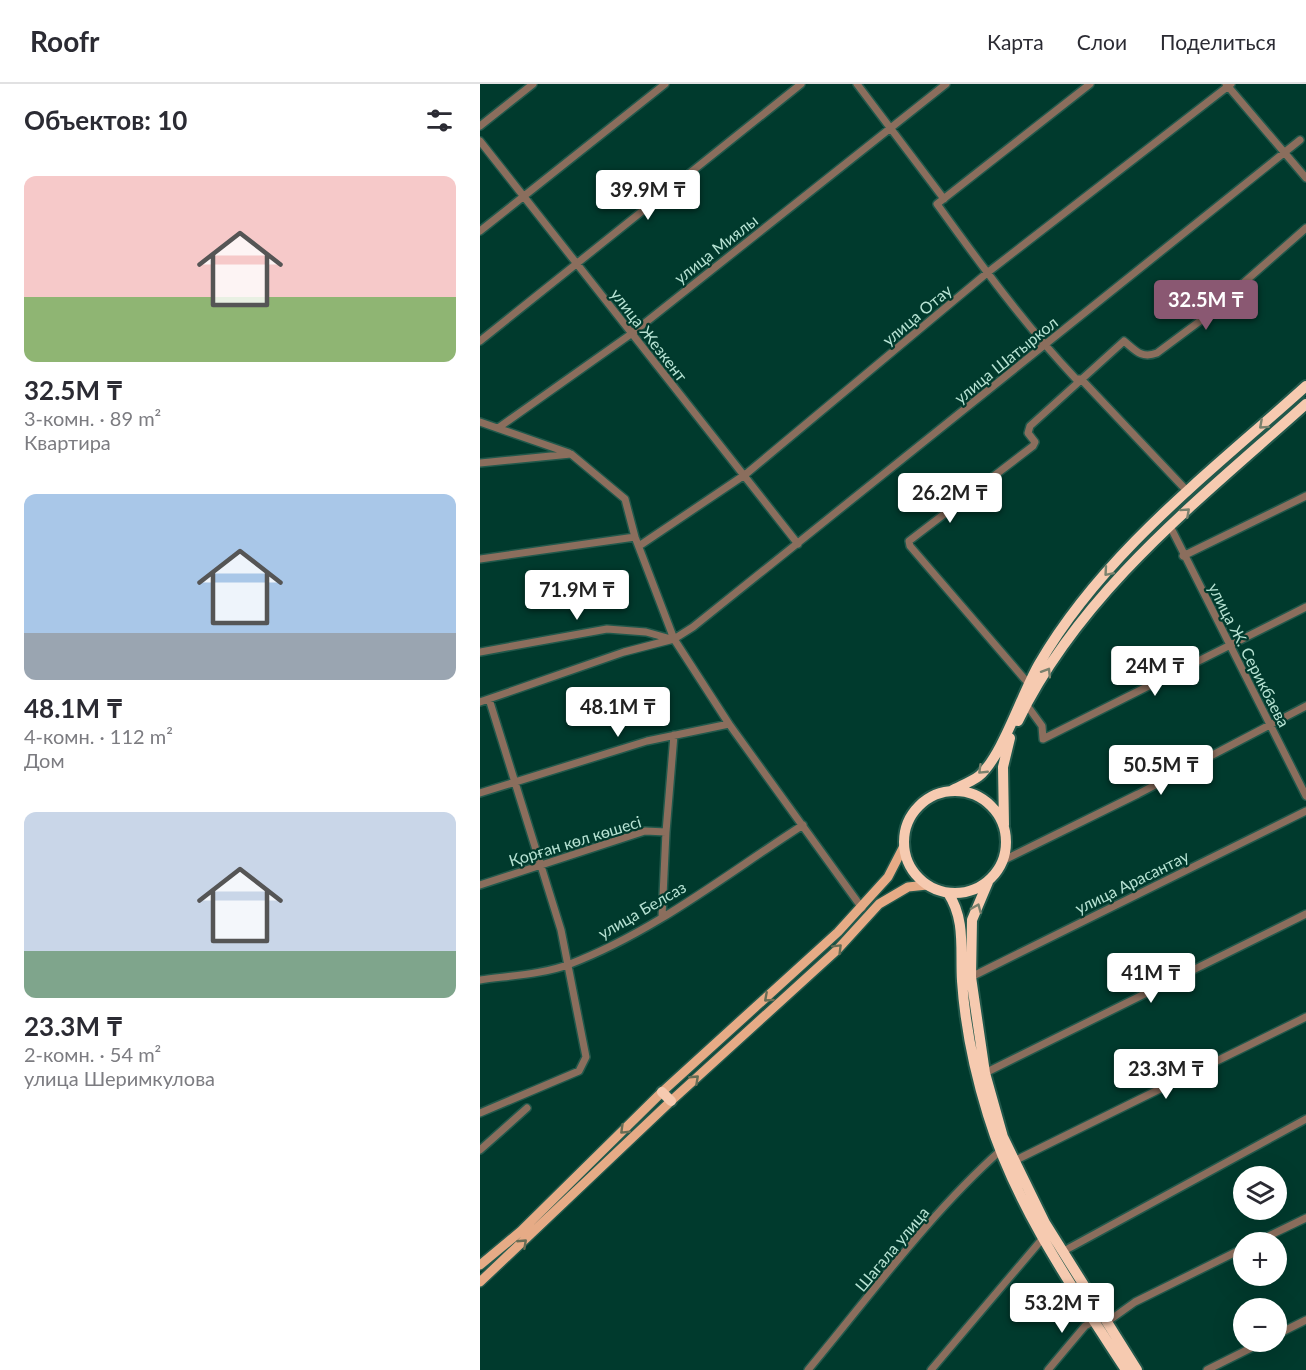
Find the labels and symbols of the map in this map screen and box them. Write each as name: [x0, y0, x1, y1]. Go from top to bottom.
pin: 39.9M ₸: [593, 170, 703, 221]
street label: улица Миялы: [670, 210, 761, 287]
street label: улица Отау: [878, 280, 956, 349]
pin: 32.5M ₸: [1151, 280, 1261, 331]
street label: улица Жезкент: [607, 284, 692, 385]
street label: улица Шатыркол: [950, 312, 1061, 407]
one-way arrow: [1259, 418, 1269, 429]
pin: 26.2M ₸: [895, 473, 1005, 524]
one-way arrow: [1179, 508, 1189, 519]
one-way arrow: [1105, 565, 1116, 576]
pin: 71.9M ₸: [522, 570, 632, 621]
street label: улица Ж. Серикбаева: [1205, 580, 1294, 730]
pin: 24M ₸: [1113, 646, 1197, 697]
one-way arrow: [1039, 668, 1051, 678]
pin: 48.1M ₸: [563, 687, 673, 738]
pin: 50.5M ₸: [1106, 745, 1216, 796]
one-way arrow: [979, 763, 990, 774]
street label: Қорған көл көшесі: [506, 811, 643, 870]
street label: улица Арасантау: [1072, 845, 1192, 917]
street label: улица Белсаз: [594, 877, 689, 942]
one-way arrow: [970, 903, 982, 914]
one-way arrow: [831, 944, 842, 955]
pin: 41M ₸: [1109, 953, 1193, 1004]
one-way arrow: [764, 991, 774, 1002]
pin: 23.3M ₸: [1111, 1049, 1221, 1100]
one-way arrow: [688, 1075, 698, 1086]
one-way arrow: [621, 1122, 632, 1133]
street label: Шагала улица: [851, 1203, 932, 1295]
one-way arrow: [516, 1239, 527, 1250]
pin: 53.2M ₸: [1007, 1283, 1117, 1334]

